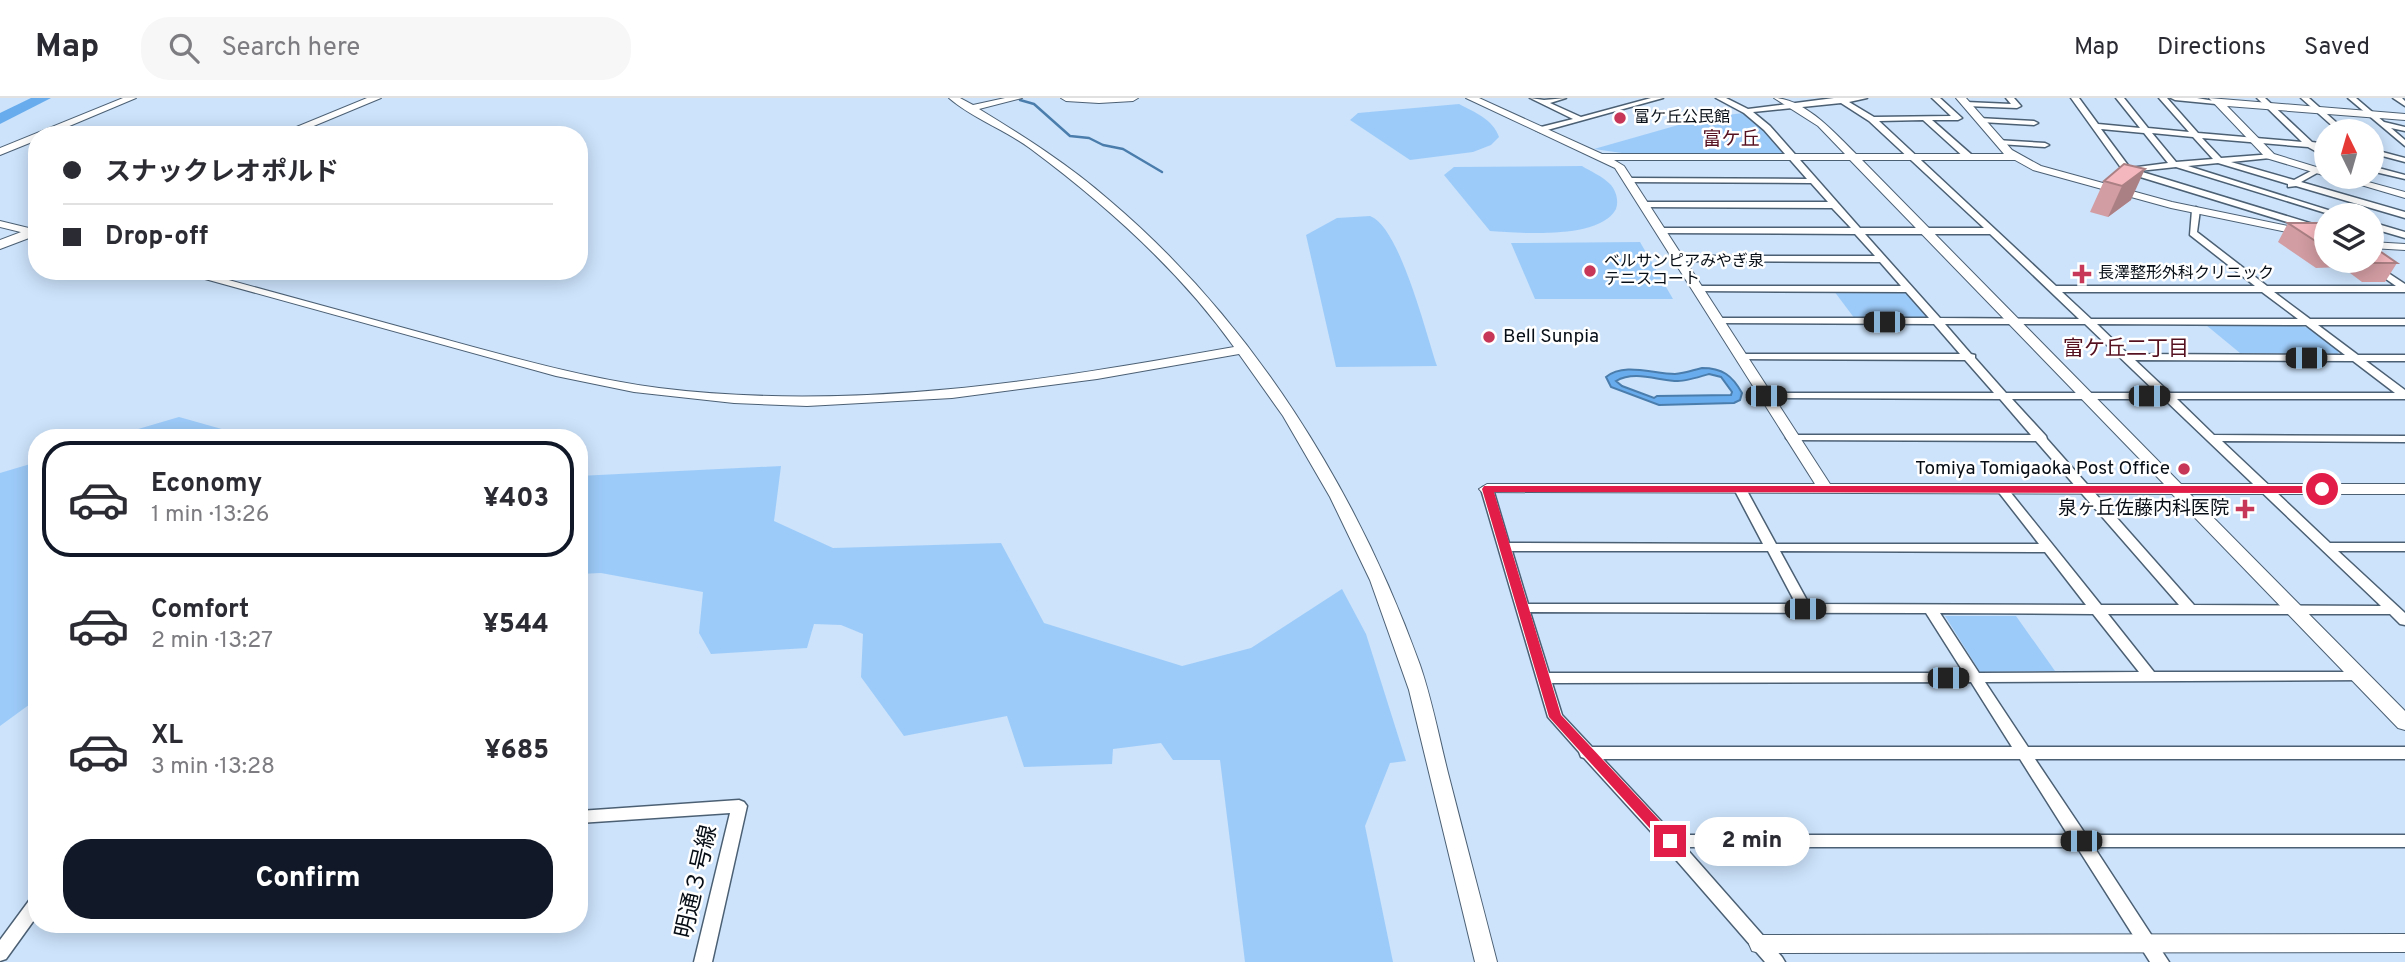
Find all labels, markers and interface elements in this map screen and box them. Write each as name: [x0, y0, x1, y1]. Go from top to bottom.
search box: [141, 17, 631, 80]
text: Map: [35, 27, 99, 69]
icon: search: [165, 29, 203, 67]
text: Search here: [221, 32, 360, 65]
text: Map: [2074, 33, 2119, 63]
text: Directions: [2157, 33, 2266, 63]
text: Saved: [2304, 33, 2370, 63]
place label: 富ケ丘公民館: [1634, 108, 1730, 128]
marker: 富ケ丘公民館: [1612, 110, 1628, 126]
north arrow: [2314, 119, 2384, 189]
map controls: [2314, 119, 2384, 273]
district label: 富ケ丘: [1702, 128, 1760, 152]
text: スナックレオポルド: [105, 157, 339, 190]
button: layers: [2314, 203, 2384, 273]
text: Drop-off: [105, 221, 208, 254]
place label: ベルサンピアみやぎ泉 テニスコート: [1604, 252, 1764, 290]
marker: ベルサンピアみやぎ泉 テニスコート: [1582, 263, 1598, 279]
marker: 長澤整形外科クリニック: [2072, 264, 2092, 284]
place label: 長澤整形外科クリニック: [2098, 264, 2274, 284]
car: [1864, 312, 1906, 333]
place label: Bell Sunpia: [1503, 325, 1599, 349]
marker: Bell Sunpia: [1481, 329, 1497, 345]
district label: 富ケ丘二丁目: [2063, 336, 2189, 363]
car: [2286, 348, 2328, 369]
car: [1746, 386, 1788, 407]
car: [2129, 386, 2171, 407]
place label: Tomiya Tomigaoka Post Office: [1915, 457, 2170, 481]
marker: Tomiya Tomigaoka Post Office: [2176, 461, 2192, 477]
icon: car: [67, 468, 130, 531]
text: Economy: [151, 468, 262, 501]
route start: [2306, 473, 2338, 505]
text: ¥403: [483, 483, 549, 516]
place label: 泉ヶ丘佐藤内科医院: [2058, 497, 2229, 521]
marker: 泉ヶ丘佐藤内科医院: [2235, 499, 2255, 519]
text: 1 min · 13:26: [151, 501, 269, 530]
icon: car: [67, 594, 130, 657]
text: Comfort: [151, 594, 249, 627]
car: [1785, 599, 1827, 620]
text: ¥544: [483, 609, 549, 642]
text: 2 min · 13:27: [151, 627, 273, 656]
car: [1928, 668, 1970, 689]
icon: car: [67, 720, 130, 783]
text: XL: [151, 720, 183, 753]
text: ¥685: [484, 735, 549, 768]
text: 3 min · 13:28: [151, 753, 275, 782]
callout: 2 min: [1694, 816, 1810, 866]
street label: 明通３号線: [671, 823, 725, 941]
route end: [1654, 825, 1686, 857]
text: 2 min: [1722, 827, 1782, 856]
car: [2061, 831, 2103, 852]
button: Confirm: [63, 839, 553, 919]

